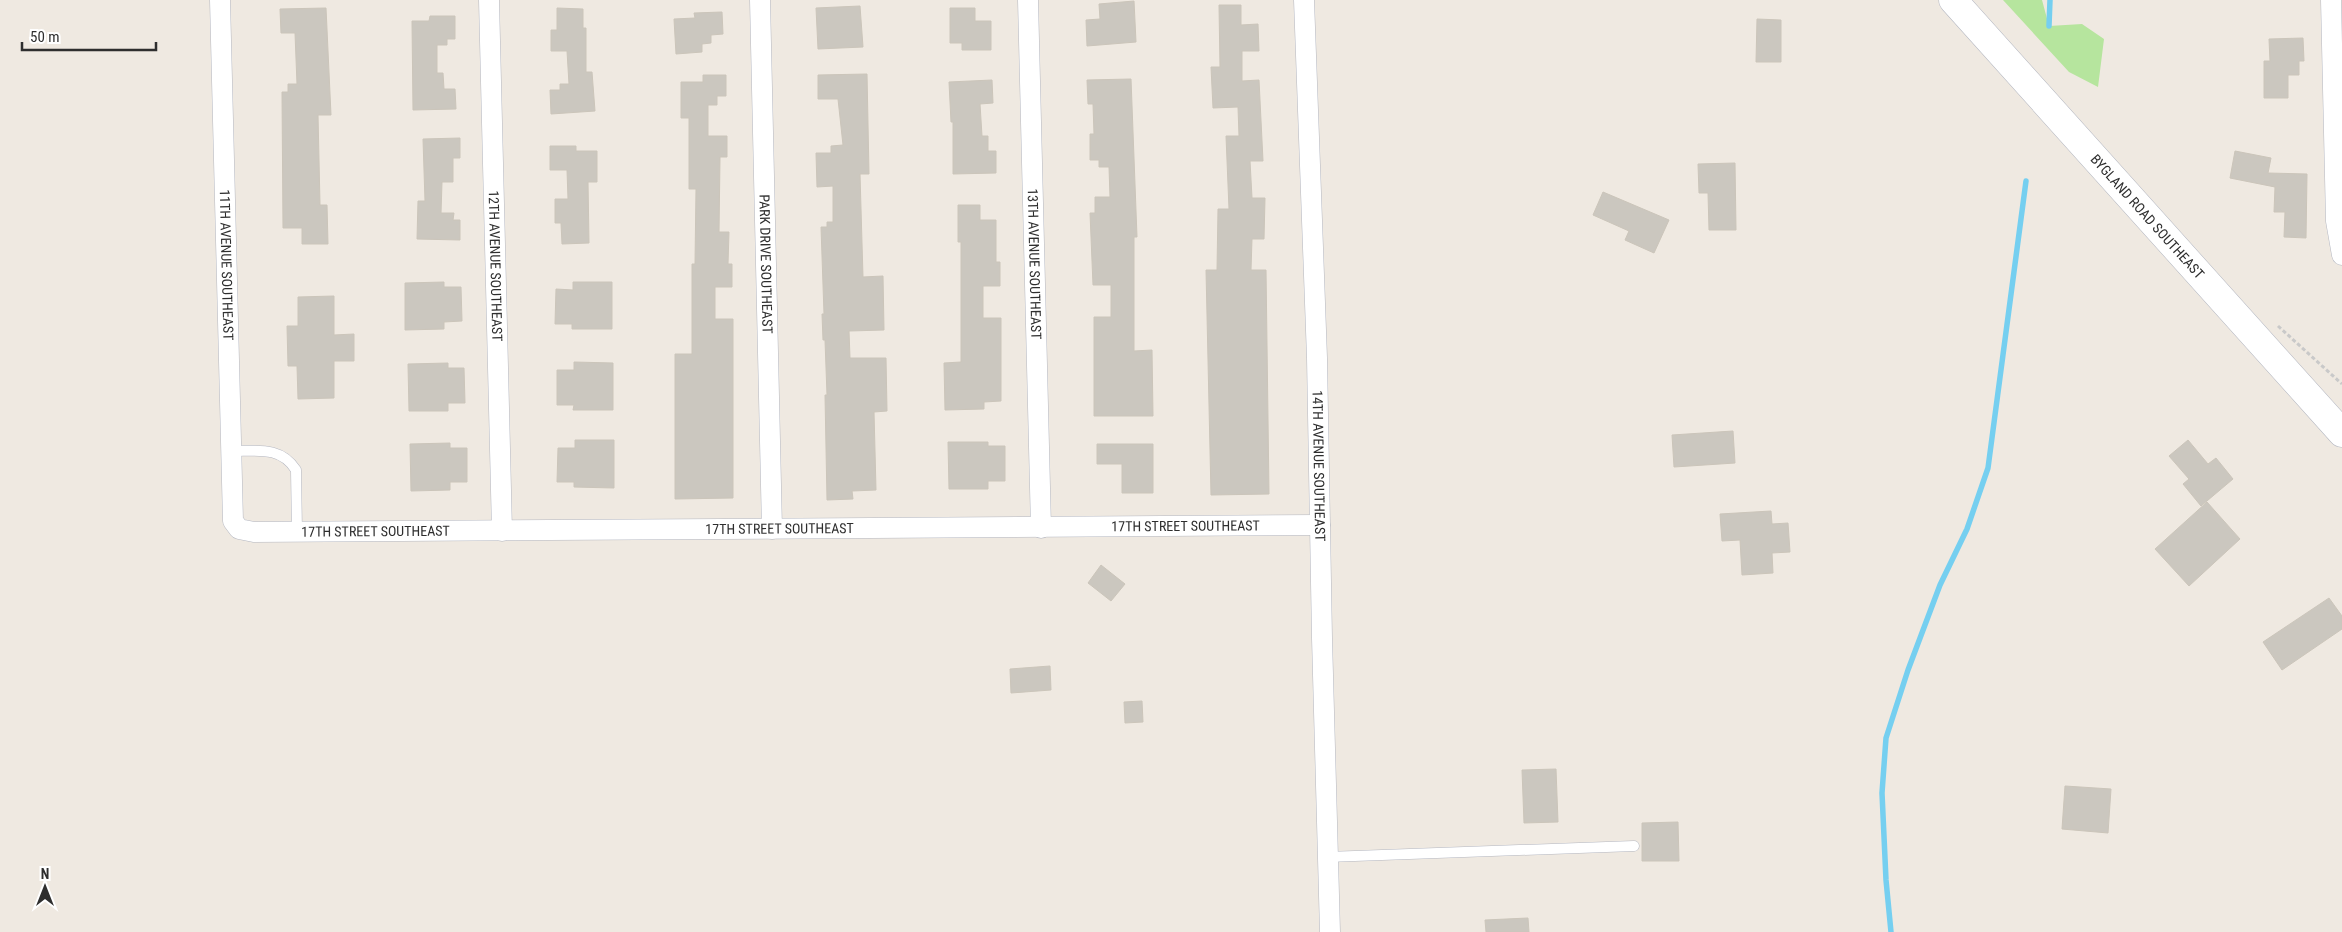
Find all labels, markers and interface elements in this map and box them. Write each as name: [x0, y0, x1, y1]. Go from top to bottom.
scale bar: [22, 20, 156, 52]
text: 50 m: [30, 28, 60, 46]
street label: BYGLAND ROAD SOUTHEAST: [2088, 151, 2207, 282]
street label: 13TH AVENUE SOUTHEAST: [1025, 188, 1044, 340]
street label: 11TH AVENUE SOUTHEAST: [217, 189, 236, 341]
street label: 12TH AVENUE SOUTHEAST: [486, 190, 505, 342]
street label: PARK DRIVE SOUTHEAST: [756, 194, 776, 334]
street label: 14TH AVENUE SOUTHEAST: [1310, 390, 1328, 542]
street label: 17TH STREET SOUTHEAST: [1111, 517, 1260, 534]
street label: 17TH STREET SOUTHEAST: [705, 520, 854, 537]
street label: 17TH STREET SOUTHEAST: [301, 523, 450, 540]
north arrow: [20, 862, 70, 912]
text: N: [41, 866, 49, 882]

